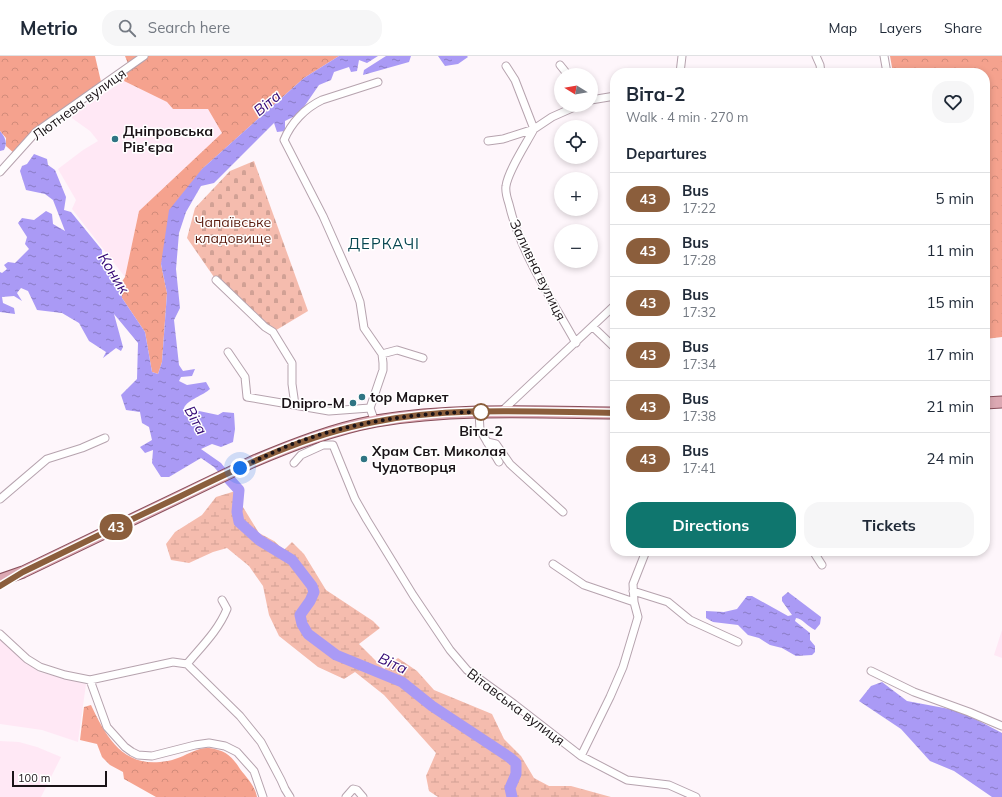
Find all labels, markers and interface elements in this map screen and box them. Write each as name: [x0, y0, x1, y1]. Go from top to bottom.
search box: [102, 10, 382, 46]
text: Metrio: [20, 16, 78, 40]
icon: search: [116, 17, 138, 39]
text: Search here: [148, 18, 230, 37]
text: Map: [828, 19, 857, 37]
text: Layers: [879, 19, 922, 37]
text: Share: [944, 19, 982, 37]
street label: Лютнева вулиця: [28, 64, 130, 144]
north arrow: [554, 68, 598, 112]
map controls: [554, 68, 598, 268]
button: heart: [932, 81, 974, 123]
text: Віта-2: [626, 82, 685, 106]
water label: Віта: [249, 86, 285, 120]
text: Walk · 4 min · 270 m: [626, 109, 748, 125]
button: locate: [554, 120, 598, 164]
place label: Дніпровська Рів'єра: [123, 122, 213, 156]
marker: Дніпровська Рів'єра: [110, 134, 120, 144]
text: Departures: [626, 144, 707, 163]
button: +: [554, 172, 598, 216]
text: Bus: [682, 181, 709, 200]
text: 5 min: [936, 189, 974, 208]
text: 43: [640, 190, 656, 208]
text: 17:22: [682, 200, 716, 216]
park label: Чапаївське кладовище: [195, 213, 272, 247]
street label: Заливна вулиця: [506, 216, 570, 324]
button: −: [554, 224, 598, 268]
text: Bus: [682, 233, 709, 252]
district label: ДЕРКАЧІ: [348, 234, 420, 253]
text: 11 min: [927, 241, 974, 260]
text: 43: [640, 242, 656, 260]
water label: Коник: [94, 249, 134, 298]
text: 17:28: [682, 252, 716, 268]
text: Bus: [682, 285, 709, 304]
text: 15 min: [927, 293, 974, 312]
text: 43: [640, 294, 656, 312]
text: 17:32: [682, 304, 716, 320]
text: Bus: [682, 337, 709, 356]
text: 17 min: [927, 345, 974, 364]
text: 43: [640, 346, 656, 364]
text: 17:34: [682, 356, 716, 372]
place label: top Маркет: [370, 388, 449, 406]
text: Bus: [682, 389, 709, 408]
marker: top Маркет: [357, 392, 367, 402]
place label: Dnipro-M: [281, 394, 345, 412]
text: 21 min: [927, 397, 974, 416]
marker: Dnipro-M: [348, 398, 358, 408]
text: 43: [640, 398, 656, 416]
water label: Віта: [180, 402, 212, 438]
marker: Віта-2: [472, 403, 490, 421]
text: 17:38: [682, 408, 716, 424]
place label: Віта-2: [459, 422, 503, 440]
text: Bus: [682, 441, 709, 460]
place label: Храм Свт. Миколая Чудотворця: [371, 442, 506, 476]
text: 24 min: [927, 449, 974, 468]
text: 43: [640, 450, 656, 468]
marker: Храм Свт. Миколая Чудотворця: [359, 454, 369, 464]
your location: [230, 458, 250, 478]
text: 17:41: [682, 460, 716, 476]
button: Directions: [626, 502, 796, 548]
button: Tickets: [804, 502, 974, 548]
line badge: 43: [98, 514, 134, 540]
text: 43: [108, 518, 124, 536]
water label: Віта: [375, 648, 411, 678]
street label: Вітавська вулиця: [463, 664, 569, 750]
scale bar: [12, 769, 107, 788]
text: 100 m: [18, 771, 50, 785]

